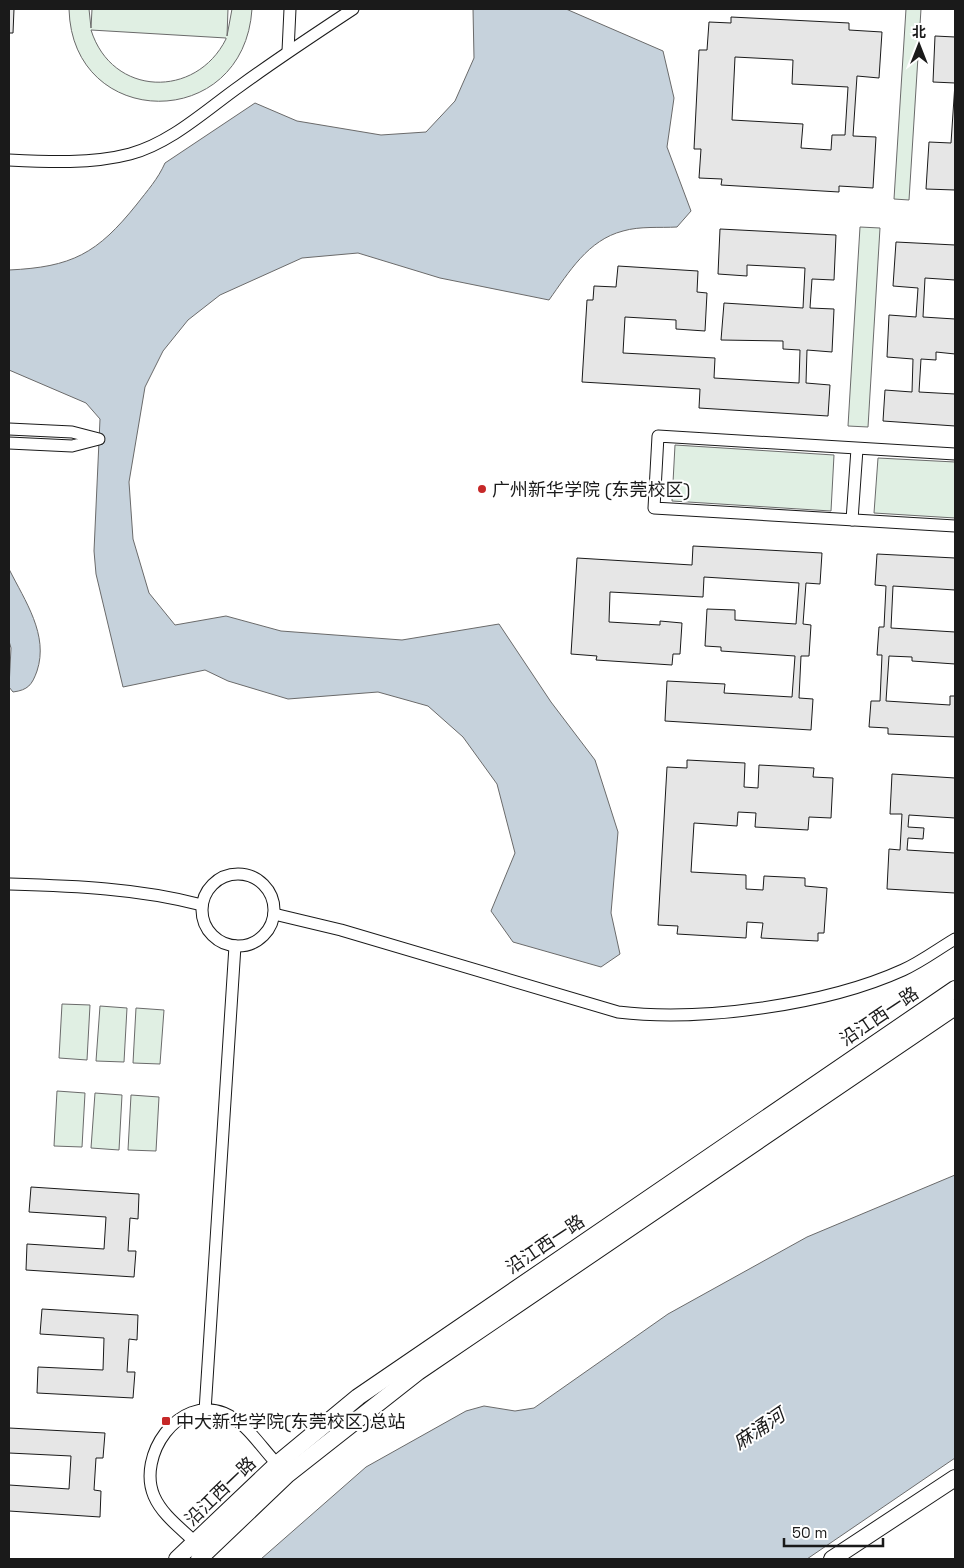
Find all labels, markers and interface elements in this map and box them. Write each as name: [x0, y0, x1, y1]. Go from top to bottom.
north arrow: [894, 20, 944, 70]
text: 北: [912, 23, 926, 41]
place label: 广州新华学院 (东莞校区): [492, 478, 690, 501]
marker: 广州新华学院 (东莞校区): [476, 483, 488, 495]
street label: 沿江西一路: [835, 981, 923, 1051]
street label: 沿江西一路: [501, 1209, 589, 1279]
water label: 麻涌河: [728, 1400, 793, 1455]
place label: 中大新华学院(东莞校区)总站: [176, 1410, 406, 1433]
marker: 中大新华学院(东莞校区)总站: [160, 1415, 172, 1427]
street label: 沿江西一路: [180, 1451, 260, 1531]
scale bar: [784, 1516, 883, 1548]
text: 50 m: [792, 1523, 827, 1542]

